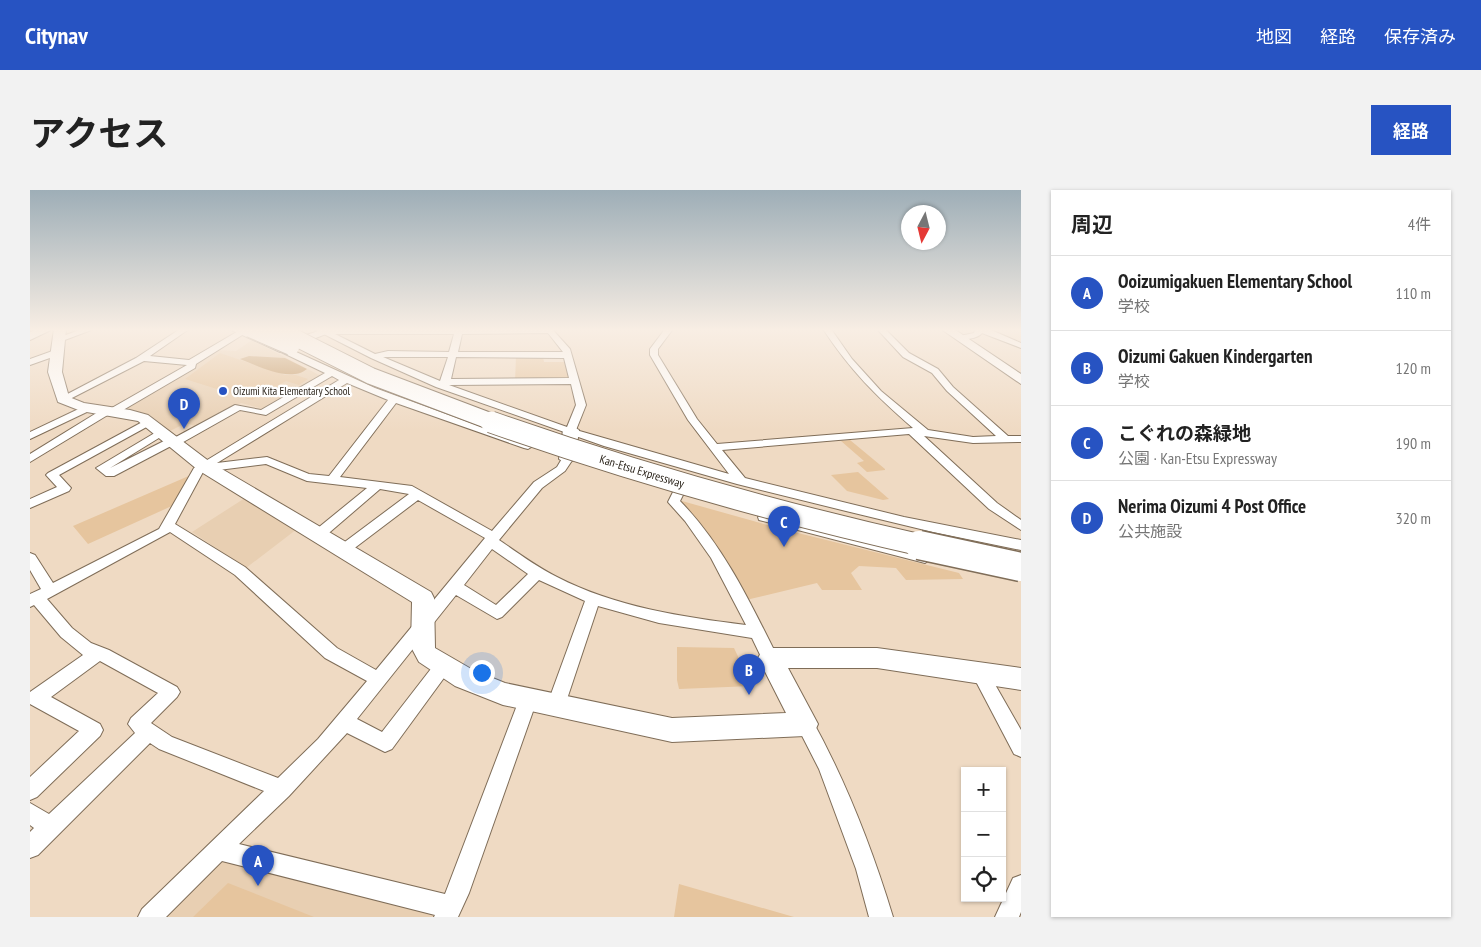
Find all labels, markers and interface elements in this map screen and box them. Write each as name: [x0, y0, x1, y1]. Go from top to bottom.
text: Citynav: [25, 20, 88, 51]
text: 地図: [1256, 25, 1292, 48]
text: 経路: [1320, 25, 1356, 48]
text: 保存済み: [1384, 25, 1456, 48]
button: 経路: [1371, 105, 1451, 155]
text: アクセス: [30, 110, 168, 156]
north arrow: [901, 205, 946, 250]
text: 周辺: [1071, 211, 1113, 238]
text: 4件: [1408, 214, 1431, 234]
text: Ooizumigakuen Elementary School: [1118, 269, 1352, 293]
text: A: [1083, 283, 1091, 303]
text: 110 m: [1396, 283, 1431, 303]
text: 学校: [1118, 296, 1150, 316]
text: Oizumi Gakuen Kindergarten: [1118, 344, 1313, 368]
text: B: [1083, 358, 1091, 378]
text: 120 m: [1396, 358, 1431, 378]
text: 学校: [1118, 371, 1150, 391]
place label: Oizumi Kita Elementary School: [233, 384, 351, 398]
marker: Oizumi Kita Elementary School: [217, 385, 229, 397]
pin: D: [168, 388, 200, 429]
text: こぐれの森緑地: [1118, 421, 1251, 445]
text: C: [1083, 433, 1091, 453]
text: 190 m: [1396, 433, 1431, 453]
text: 公園 · Kan-Etsu Expressway: [1118, 448, 1277, 468]
street label: Kan-Etsu Expressway: [598, 451, 687, 491]
text: Nerima Oizumi 4 Post Office: [1118, 494, 1306, 518]
pin: C: [768, 506, 800, 547]
text: D: [1083, 508, 1091, 528]
text: 320 m: [1396, 508, 1431, 528]
text: 公共施設: [1118, 521, 1182, 541]
pin: B: [733, 654, 765, 695]
your location: [469, 660, 495, 686]
map controls: [961, 767, 1006, 902]
button: +: [961, 767, 1006, 812]
button: −: [961, 812, 1006, 857]
pin: A: [242, 845, 274, 886]
button: locate: [961, 857, 1006, 902]

